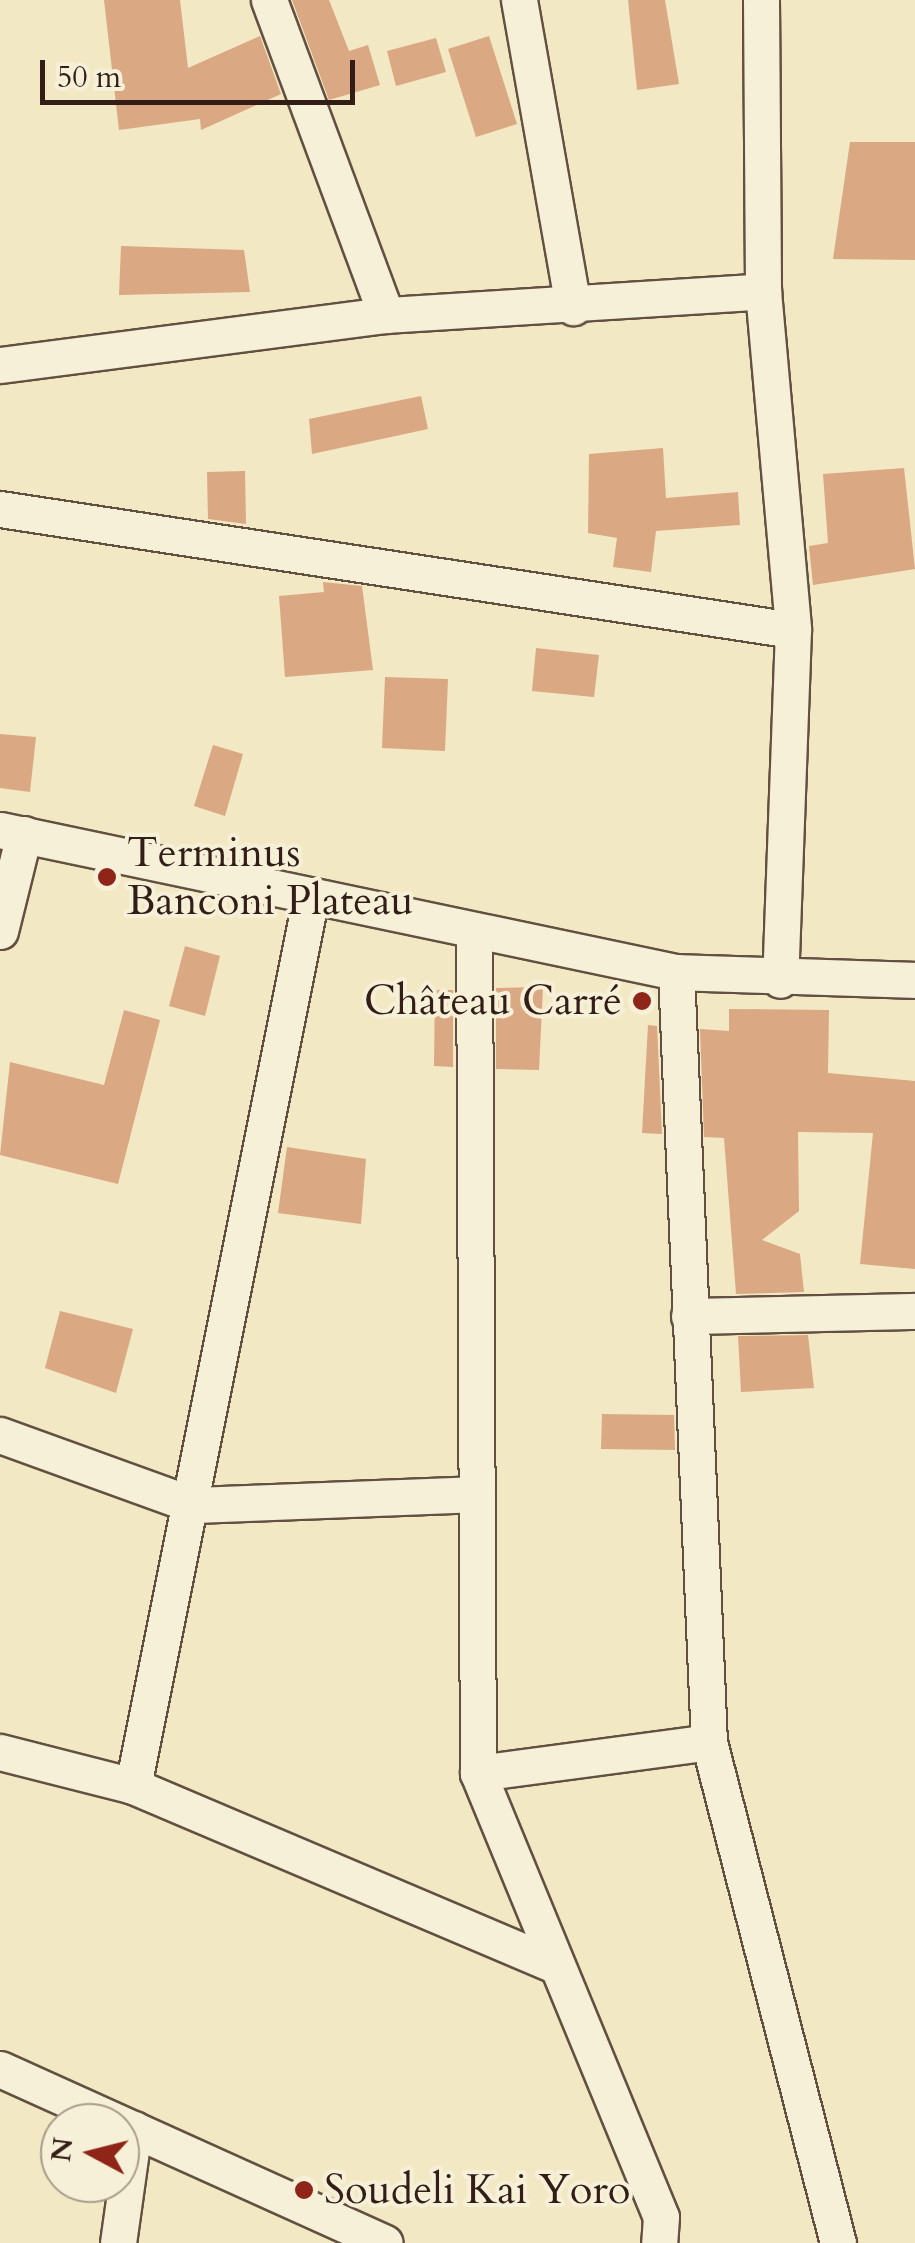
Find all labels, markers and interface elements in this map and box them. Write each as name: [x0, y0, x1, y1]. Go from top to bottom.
scale bar: [45, 40, 360, 102]
text: 50 m: [57, 57, 121, 98]
place label: Terminus Banconi Plateau: [127, 828, 414, 926]
marker: Terminus Banconi Plateau: [96, 866, 118, 888]
place label: Château Carré: [364, 976, 622, 1026]
marker: Château Carré: [631, 990, 653, 1012]
north arrow: [40, 2103, 140, 2203]
text: N: [42, 2135, 83, 2164]
place label: Soudeli Kai Yoro: [324, 2165, 631, 2215]
marker: Soudeli Kai Yoro: [293, 2179, 315, 2201]

